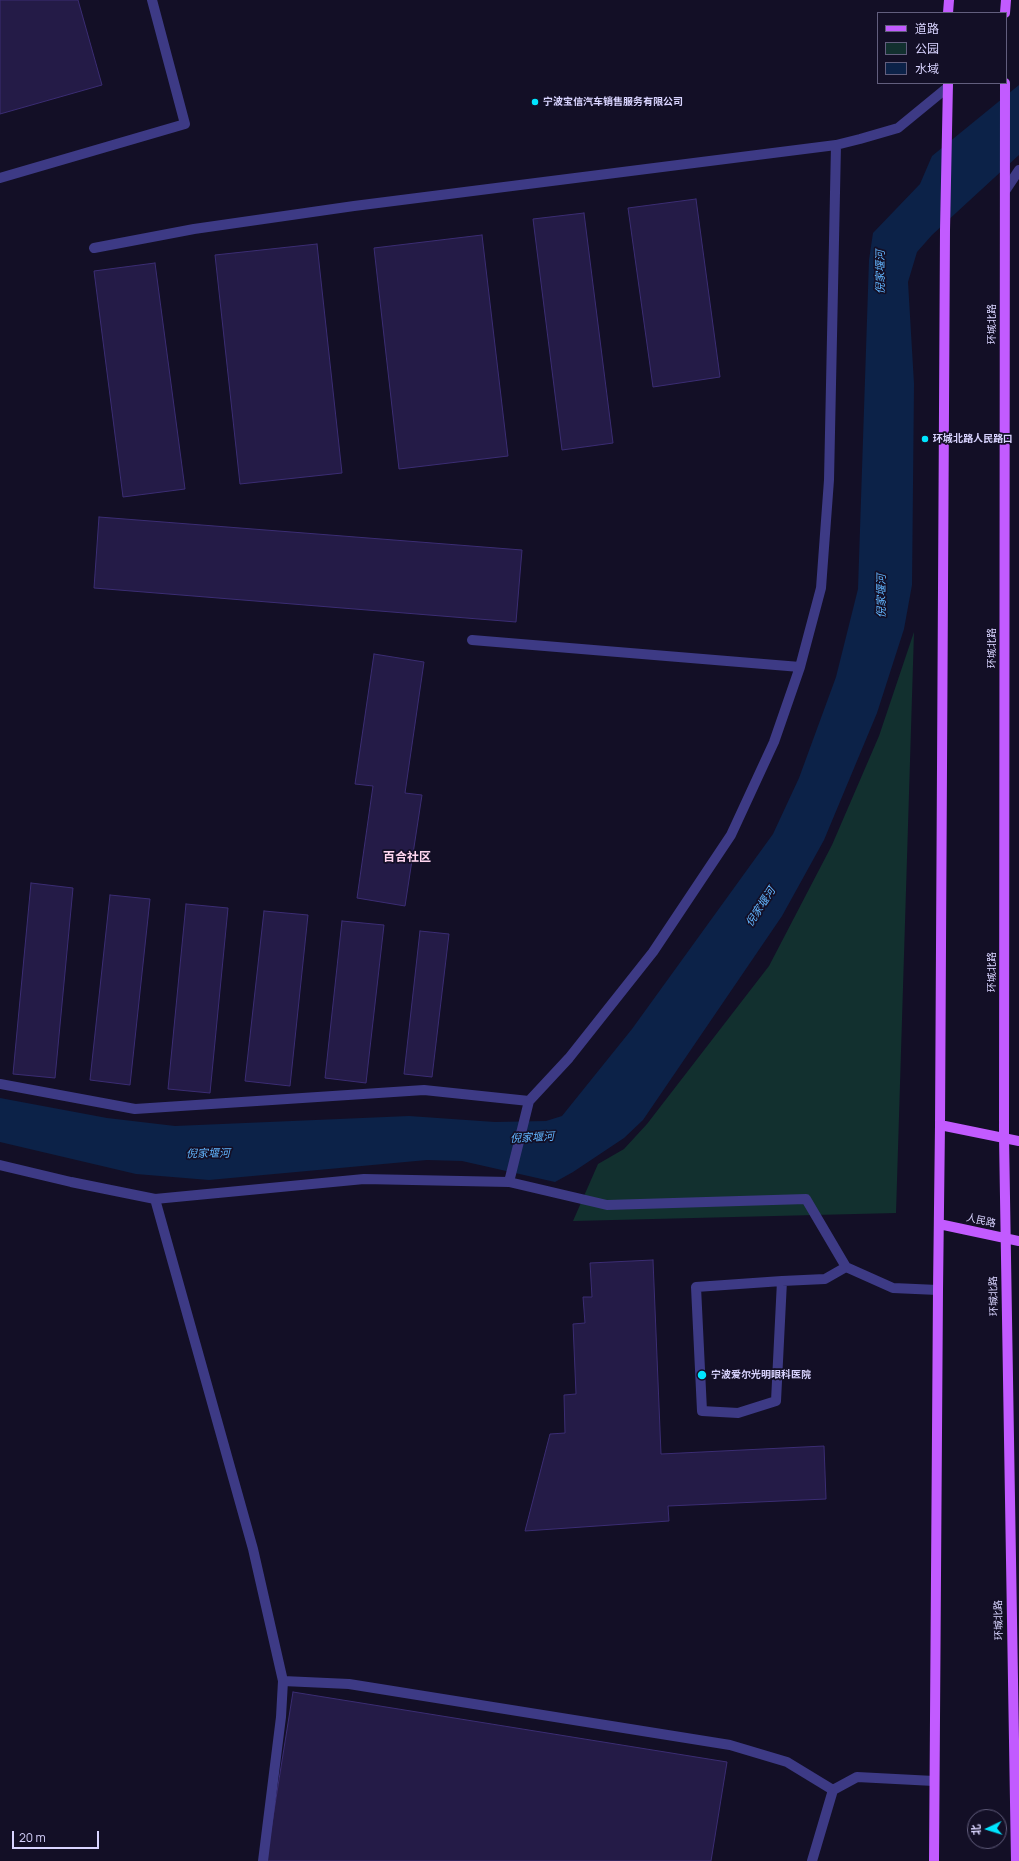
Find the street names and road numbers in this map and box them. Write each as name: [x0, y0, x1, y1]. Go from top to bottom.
street label: 环城北路: [986, 304, 998, 344]
street label: 环城北路: [986, 628, 998, 668]
street label: 环城北路: [986, 952, 998, 992]
street label: 人民路: [965, 1212, 997, 1230]
street label: 环城北路: [988, 1276, 1000, 1316]
street label: 环城北路: [993, 1600, 1005, 1640]

